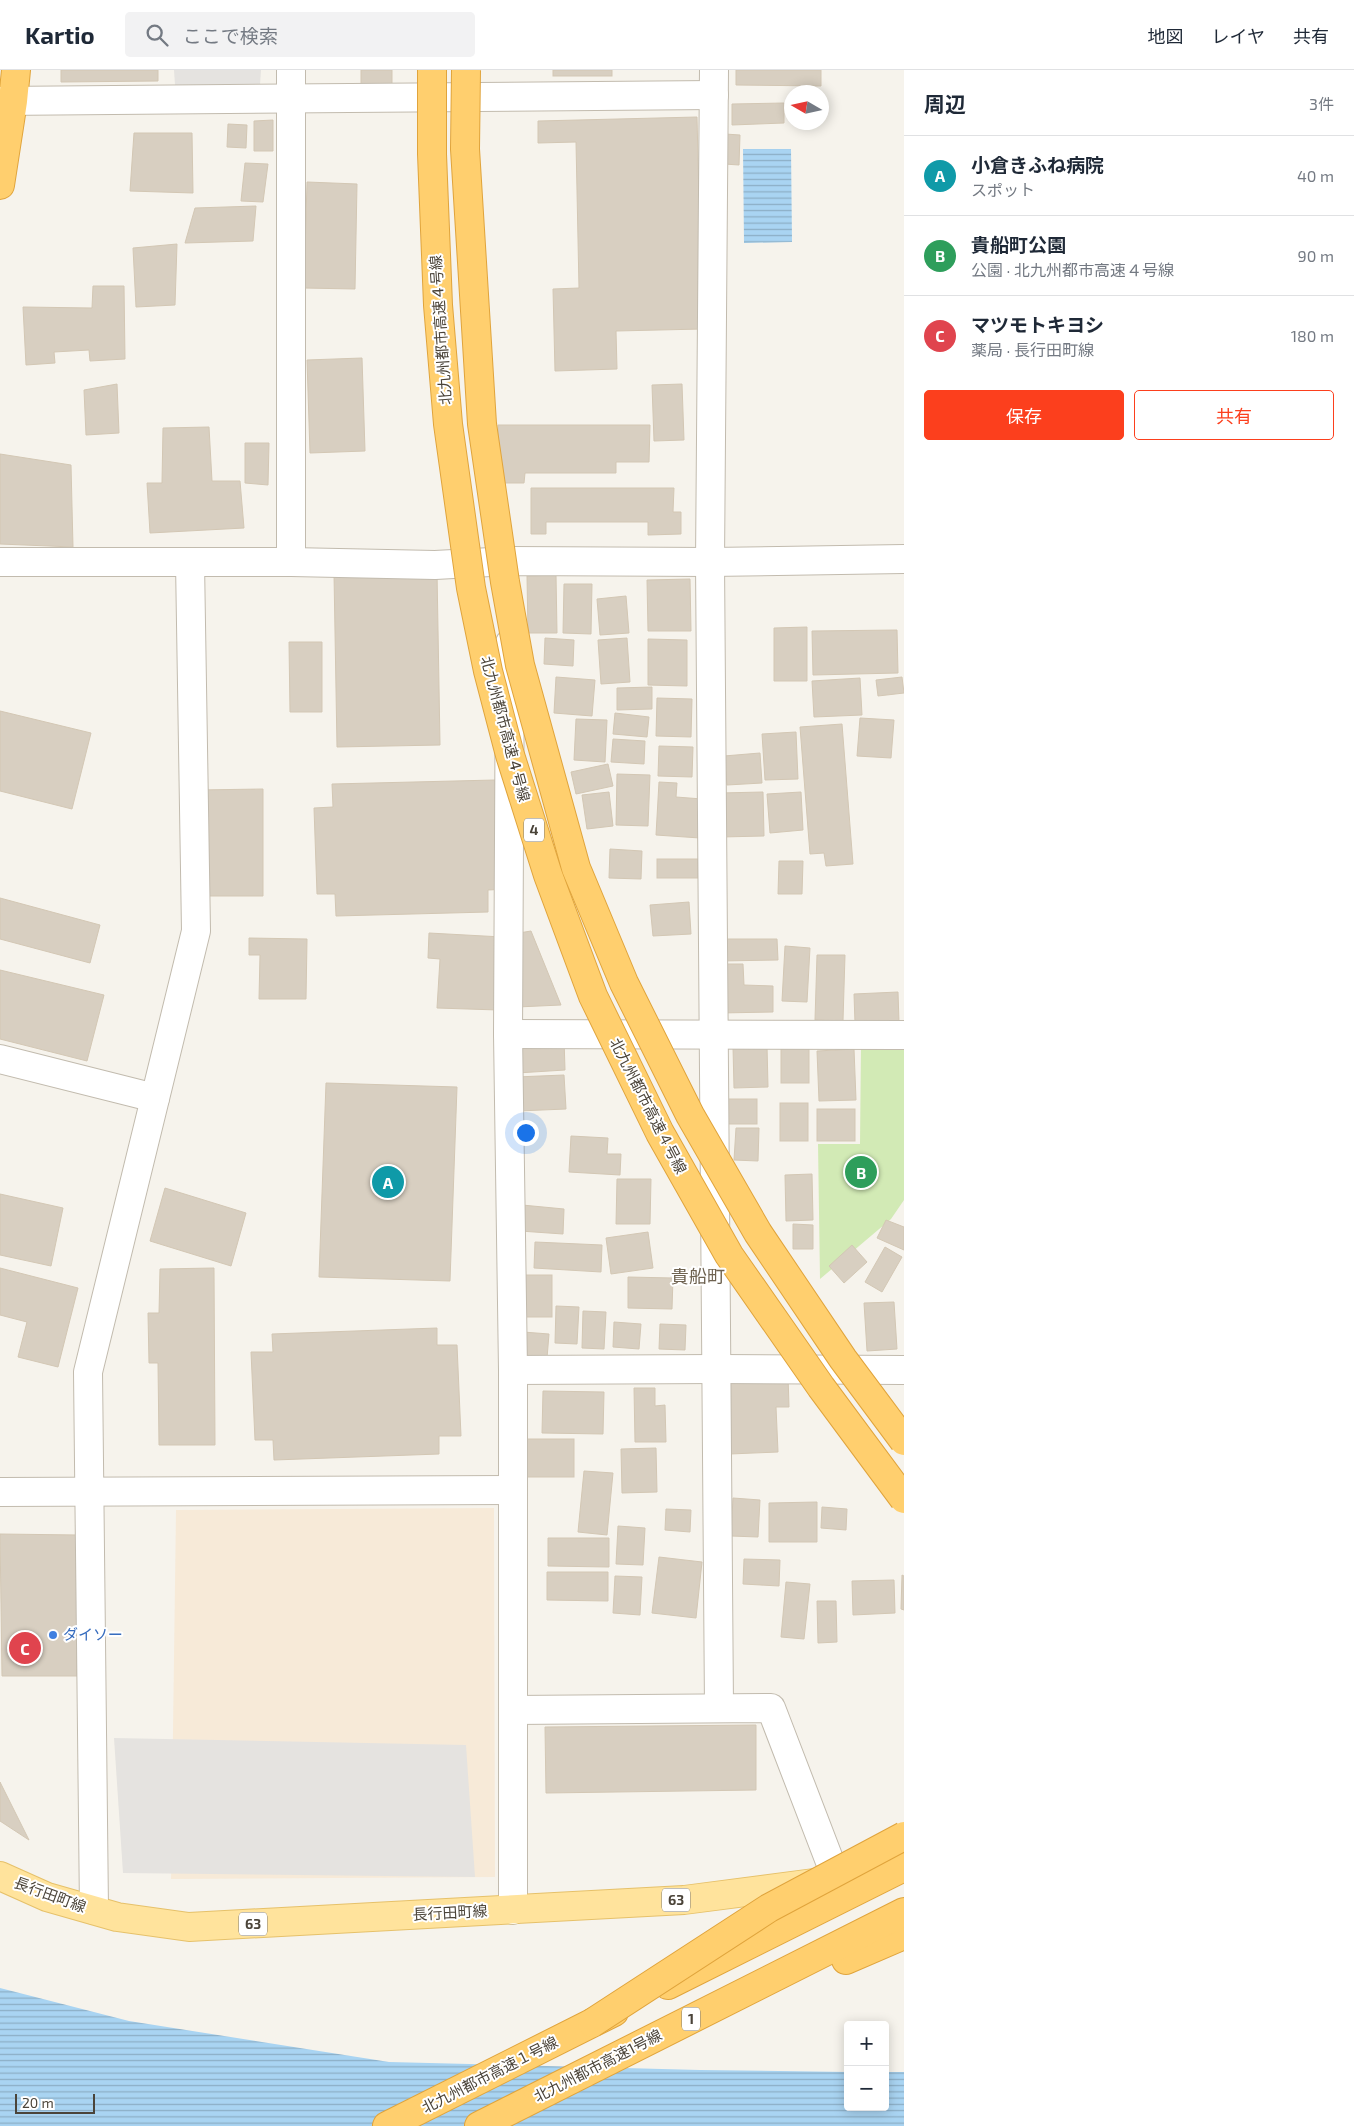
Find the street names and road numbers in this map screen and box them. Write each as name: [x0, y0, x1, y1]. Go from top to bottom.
street label: 北九州都市高速４号線: [426, 255, 454, 406]
street label: 北九州都市高速４号線: [478, 654, 534, 804]
road number: 4: [524, 818, 544, 842]
street label: 北九州都市高速４号線: [607, 1035, 691, 1176]
street label: 長行田町線: [12, 1873, 89, 1915]
road number: 63: [662, 1888, 690, 1912]
street label: 長行田町線: [412, 1901, 488, 1923]
road number: 63: [239, 1912, 267, 1936]
road number: 1: [682, 2008, 700, 2030]
street label: 北九州都市高速1号線: [531, 2025, 664, 2105]
street label: 北九州都市高速１号線: [419, 2032, 560, 2116]

